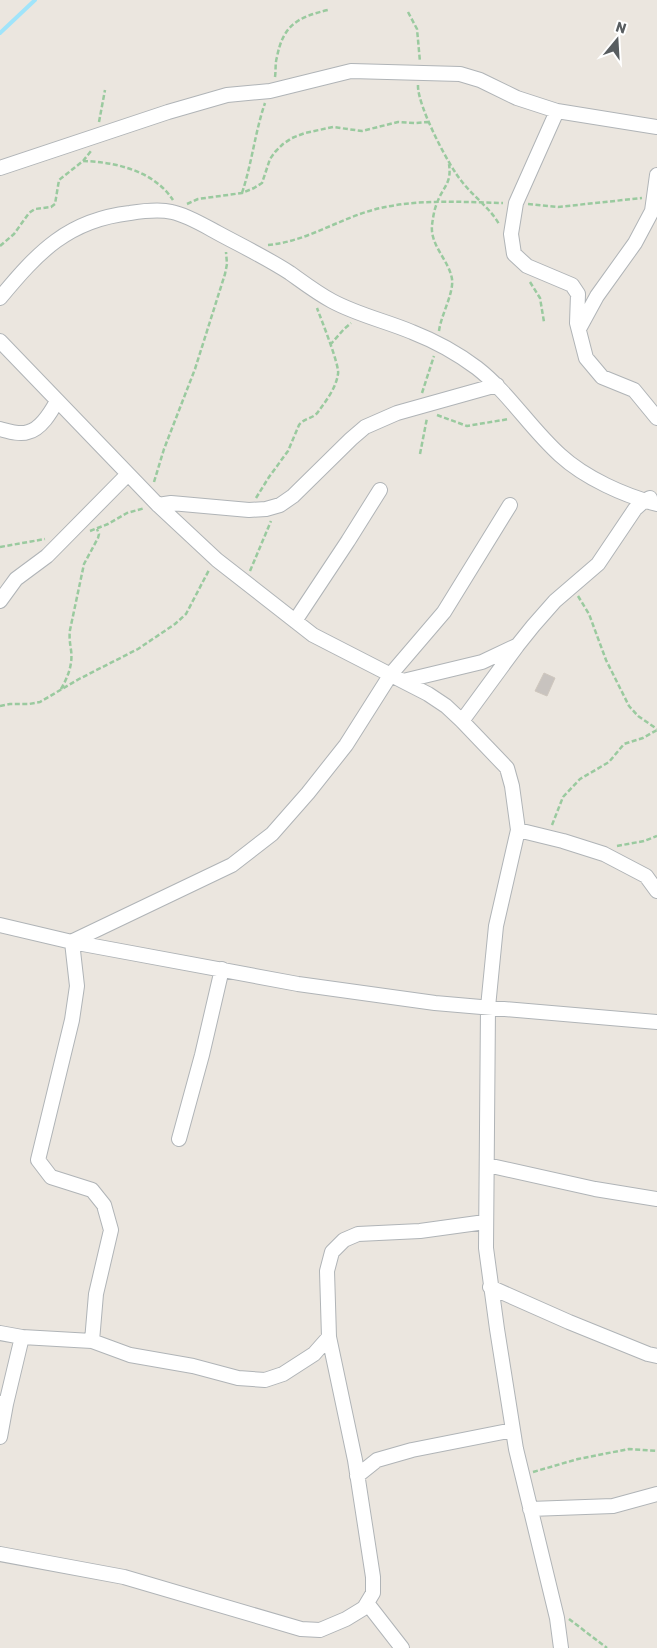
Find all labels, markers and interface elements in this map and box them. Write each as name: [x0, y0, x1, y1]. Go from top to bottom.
north arrow: [592, 15, 642, 65]
text: N: [613, 18, 628, 38]

